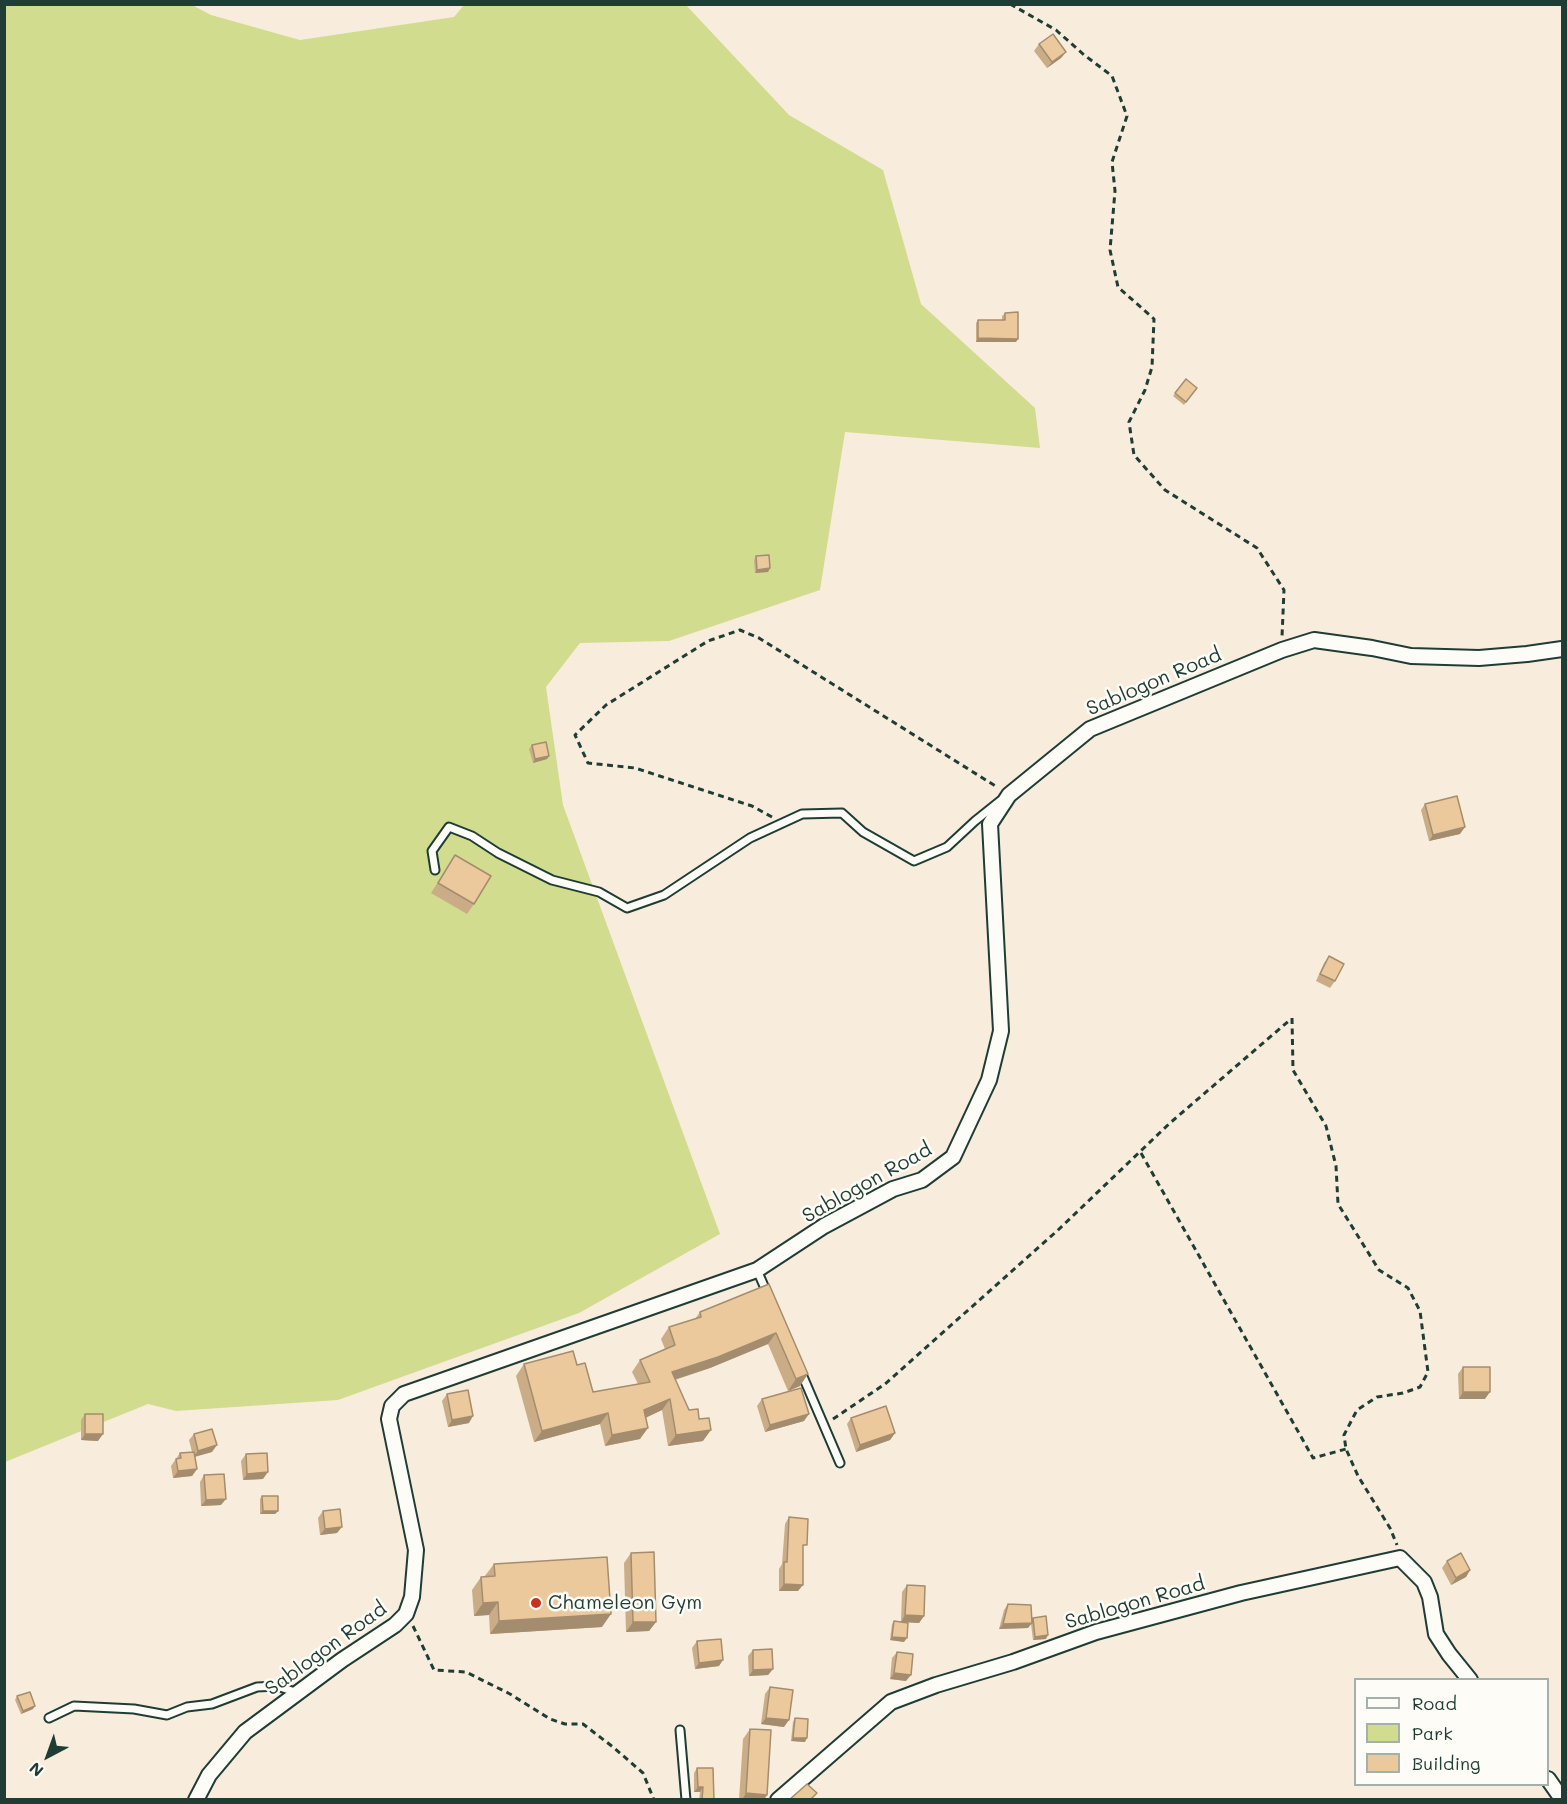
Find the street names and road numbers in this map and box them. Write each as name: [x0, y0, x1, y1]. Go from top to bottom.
street label: Sablogon Road: [1083, 643, 1225, 721]
street label: Sablogon Road: [798, 1138, 936, 1228]
street label: Sablogon Road: [1062, 1572, 1208, 1634]
street label: Sablogon Road: [261, 1597, 391, 1701]

